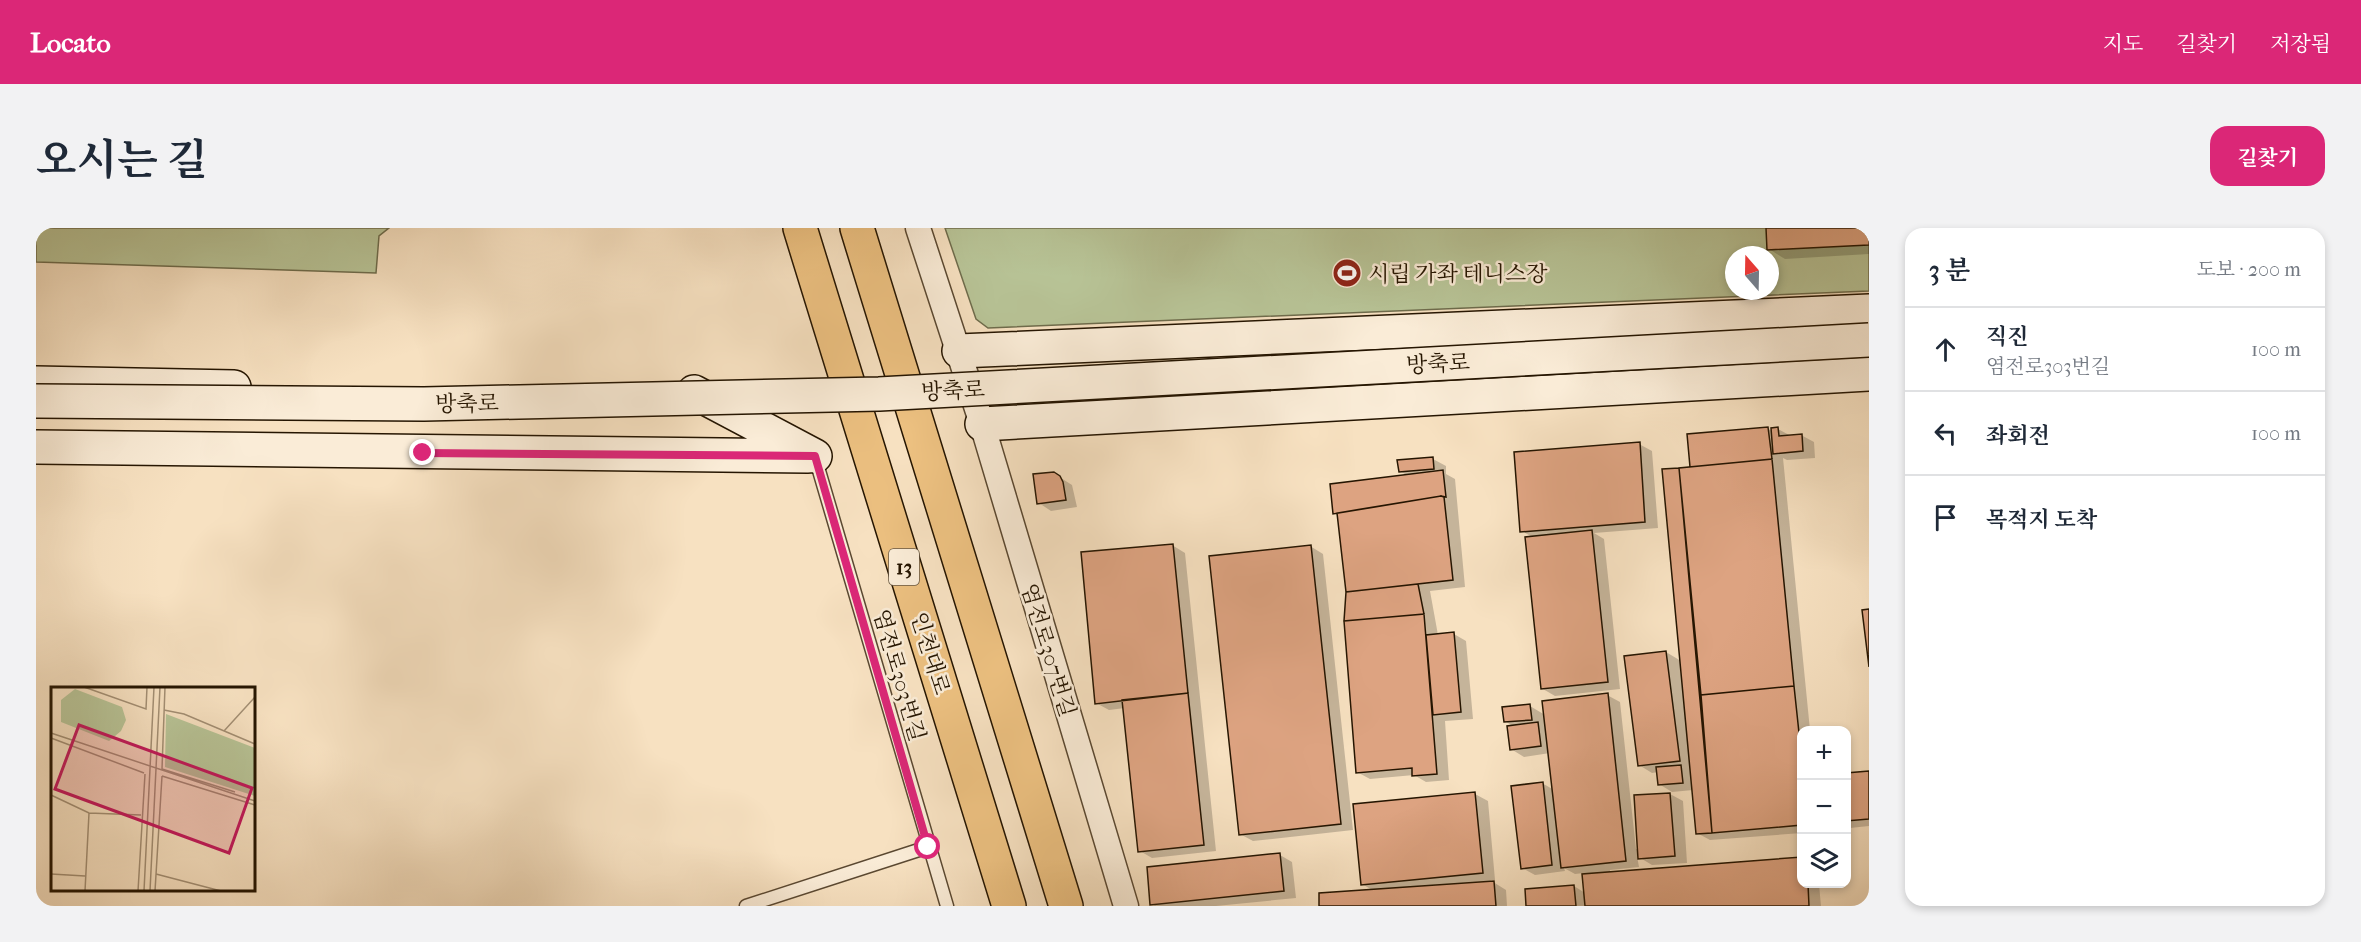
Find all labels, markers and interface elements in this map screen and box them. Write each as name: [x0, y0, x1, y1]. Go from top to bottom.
text: Locato: [30, 26, 111, 59]
text: 지도: [2103, 32, 2143, 56]
text: 길찾기: [2176, 32, 2237, 56]
text: 저장됨: [2270, 32, 2331, 56]
button: 길찾기: [2210, 126, 2325, 186]
text: 오시는 길: [36, 136, 207, 185]
north arrow: [1725, 246, 1779, 300]
text: 3 분: [1929, 255, 1970, 286]
sports icon: 시립 가좌 테니스장: [1331, 257, 1363, 289]
text: 도보 · 200 m: [2196, 258, 2301, 281]
place label: 시립 가좌 테니스장: [1368, 261, 1548, 287]
text: 직진: [1986, 324, 2029, 350]
icon: ahead: [1929, 333, 1962, 366]
text: 100 m: [2251, 338, 2301, 361]
street label: 방축로: [1406, 349, 1471, 379]
text: 염전로303번길: [1986, 355, 2110, 378]
street label: 방축로: [921, 376, 986, 406]
street label: 방축로: [435, 390, 499, 418]
icon: left: [1929, 417, 1962, 450]
text: 100 m: [2251, 422, 2301, 445]
text: 좌회전: [1986, 423, 2050, 449]
route end: [409, 439, 435, 465]
icon: arrive: [1929, 501, 1962, 534]
text: 목적지 도착: [1986, 507, 2097, 533]
road number: 13: [889, 549, 919, 585]
street label: 염전로307번길: [1015, 580, 1081, 720]
street label: 염전로303번길: [868, 606, 930, 744]
street label: 인천대로: [905, 609, 955, 698]
inset map: [51, 687, 255, 891]
map controls: [1797, 726, 1851, 888]
button: +: [1797, 726, 1851, 780]
button: −: [1797, 780, 1851, 834]
route start: [914, 833, 940, 859]
button: layers: [1797, 834, 1851, 888]

